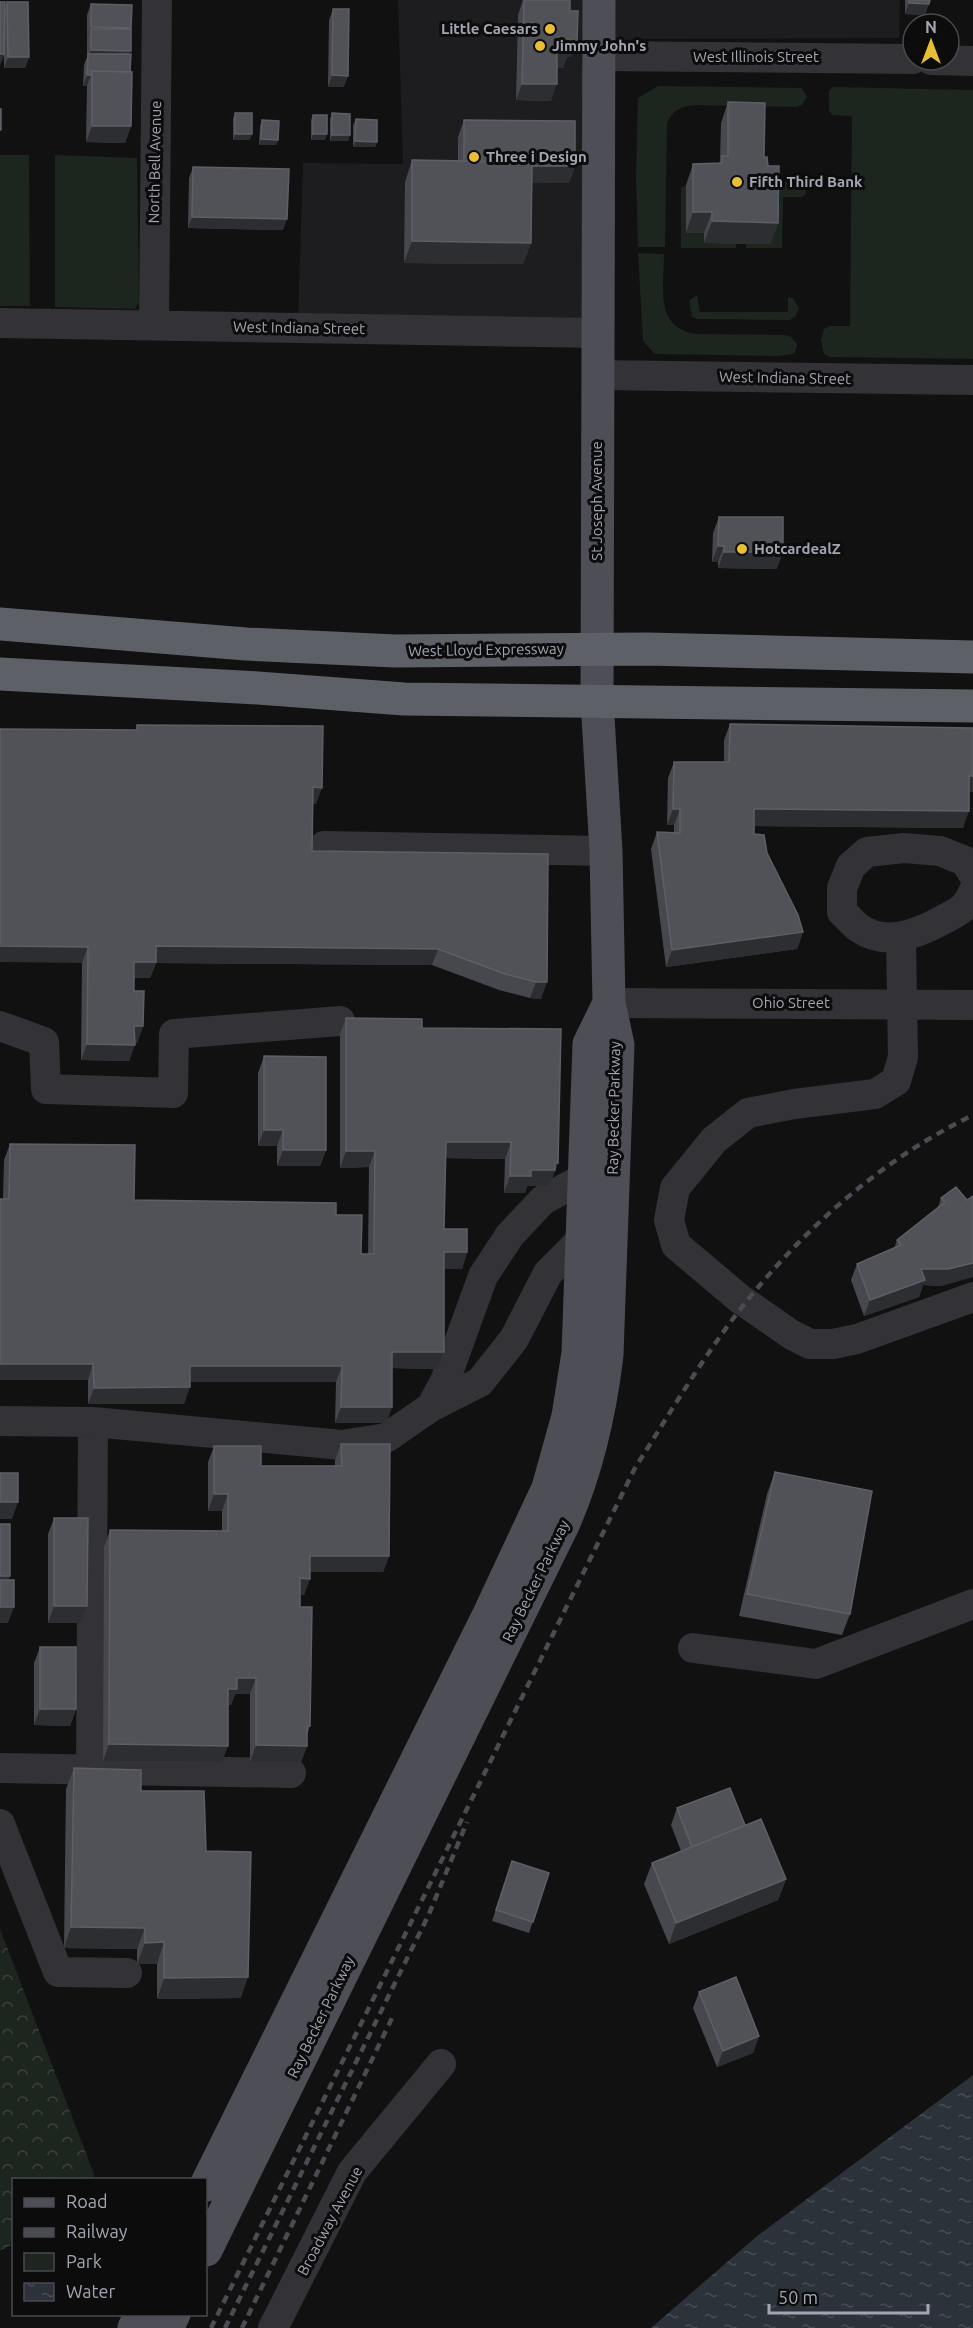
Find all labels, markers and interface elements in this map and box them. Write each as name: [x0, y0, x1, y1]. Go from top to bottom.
north arrow: [901, 12, 961, 72]
text: N: [925, 18, 937, 36]
place label: Little Caesars: [441, 20, 538, 37]
marker: Little Caesars: [543, 22, 557, 36]
place label: Jimmy John's: [552, 37, 646, 54]
marker: Jimmy John's: [533, 39, 547, 53]
street label: West Illinois Street: [693, 48, 819, 65]
street label: North Bell Avenue: [145, 101, 164, 223]
place label: Three i Design: [486, 148, 587, 165]
marker: Three i Design: [467, 150, 481, 164]
place label: Fifth Third Bank: [749, 173, 863, 190]
marker: Fifth Third Bank: [730, 175, 744, 189]
street label: West Indiana Street: [233, 318, 365, 337]
street label: West Indiana Street: [719, 368, 851, 387]
street label: St Joseph Avenue: [588, 441, 605, 561]
place label: HotcardealZ: [754, 540, 841, 557]
marker: HotcardealZ: [735, 542, 749, 556]
street label: West Lloyd Expressway: [408, 640, 564, 659]
street label: Ohio Street: [752, 994, 830, 1011]
street label: Ray Becker Parkway: [604, 1041, 623, 1175]
street label: Ray Becker Parkway: [499, 1517, 572, 1645]
street label: Ray Becker Parkway: [284, 1953, 357, 2081]
street label: Broadway Avenue: [294, 2163, 365, 2278]
legend: [12, 2178, 207, 2316]
text: Road: [66, 2191, 108, 2211]
text: Railway: [66, 2221, 128, 2241]
text: Park: [66, 2251, 102, 2271]
scale bar: [769, 2277, 928, 2315]
text: Water: [66, 2281, 116, 2301]
text: 50 m: [778, 2287, 818, 2307]

